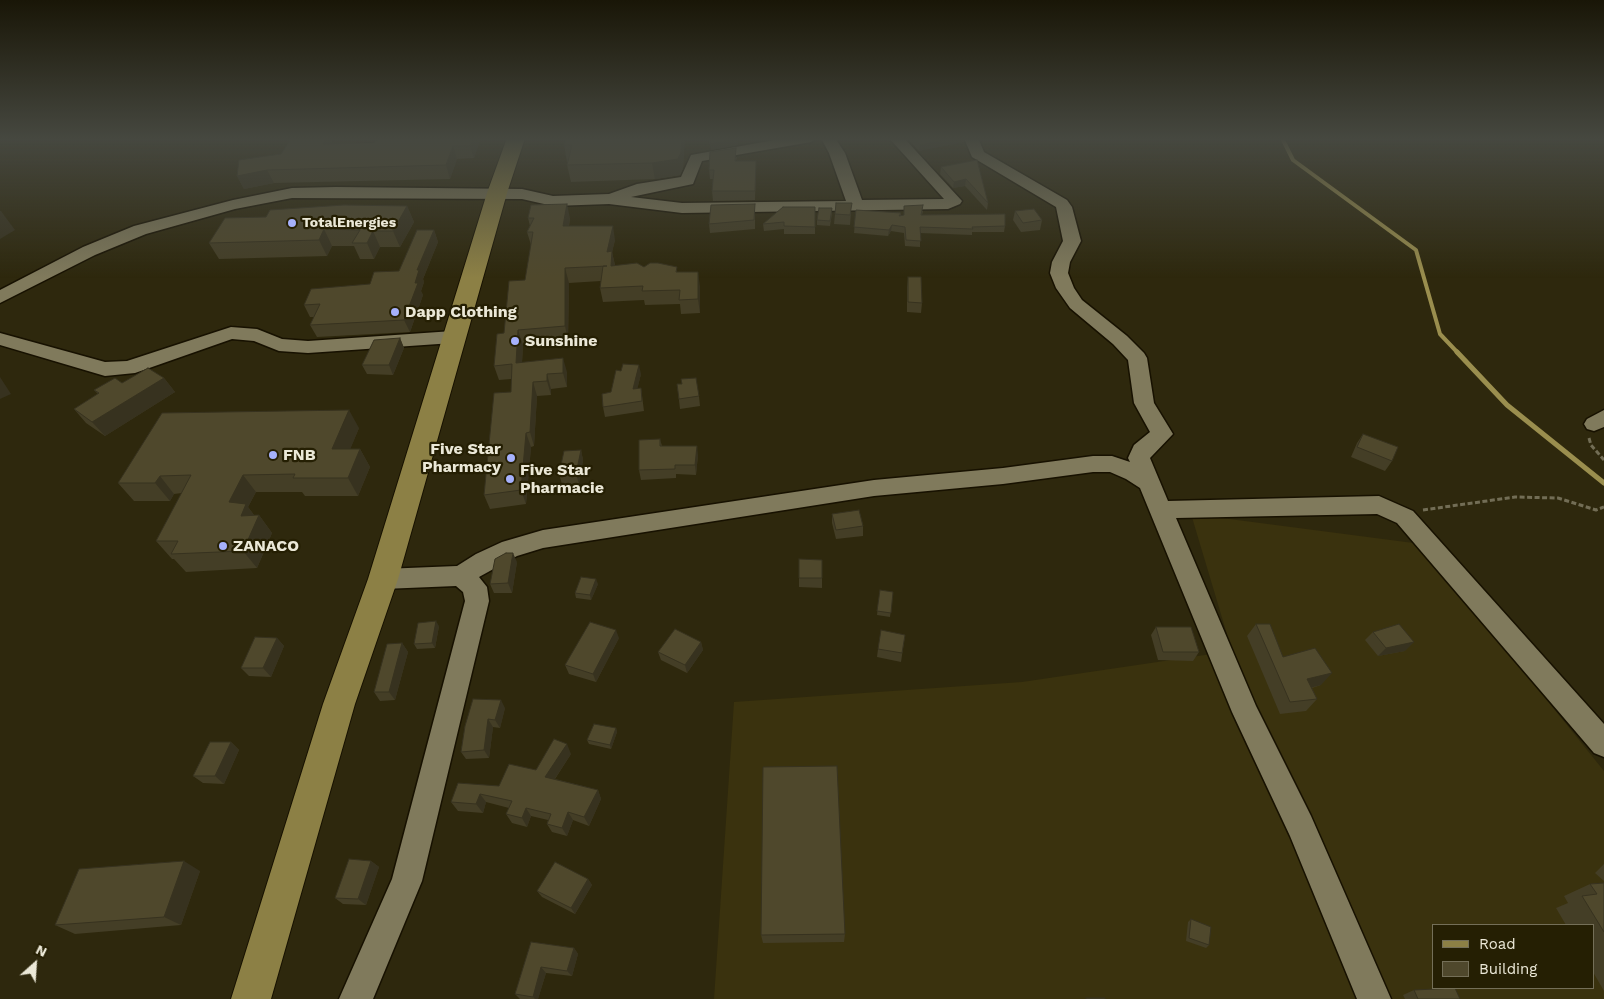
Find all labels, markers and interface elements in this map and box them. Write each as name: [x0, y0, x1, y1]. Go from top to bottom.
place label: TotalEnergies: [302, 215, 396, 231]
marker: TotalEnergies: [286, 217, 298, 229]
place label: Dapp Clothing: [405, 302, 517, 322]
marker: Dapp Clothing: [389, 306, 401, 318]
place label: Sunshine: [525, 331, 597, 351]
marker: Sunshine: [509, 335, 521, 347]
place label: Five Star Pharmacy: [422, 439, 501, 477]
place label: FNB: [283, 445, 316, 465]
marker: FNB: [267, 449, 279, 461]
marker: Five Star Pharmacy: [505, 452, 517, 464]
place label: Five Star Pharmacie: [520, 460, 604, 498]
marker: Five Star Pharmacie: [504, 473, 516, 485]
place label: ZANACO: [233, 536, 299, 556]
marker: ZANACO: [217, 540, 229, 552]
legend: [1432, 924, 1594, 989]
text: Road: [1479, 935, 1516, 953]
north arrow: [10, 939, 60, 989]
text: N: [33, 941, 50, 960]
text: Building: [1479, 960, 1537, 978]

